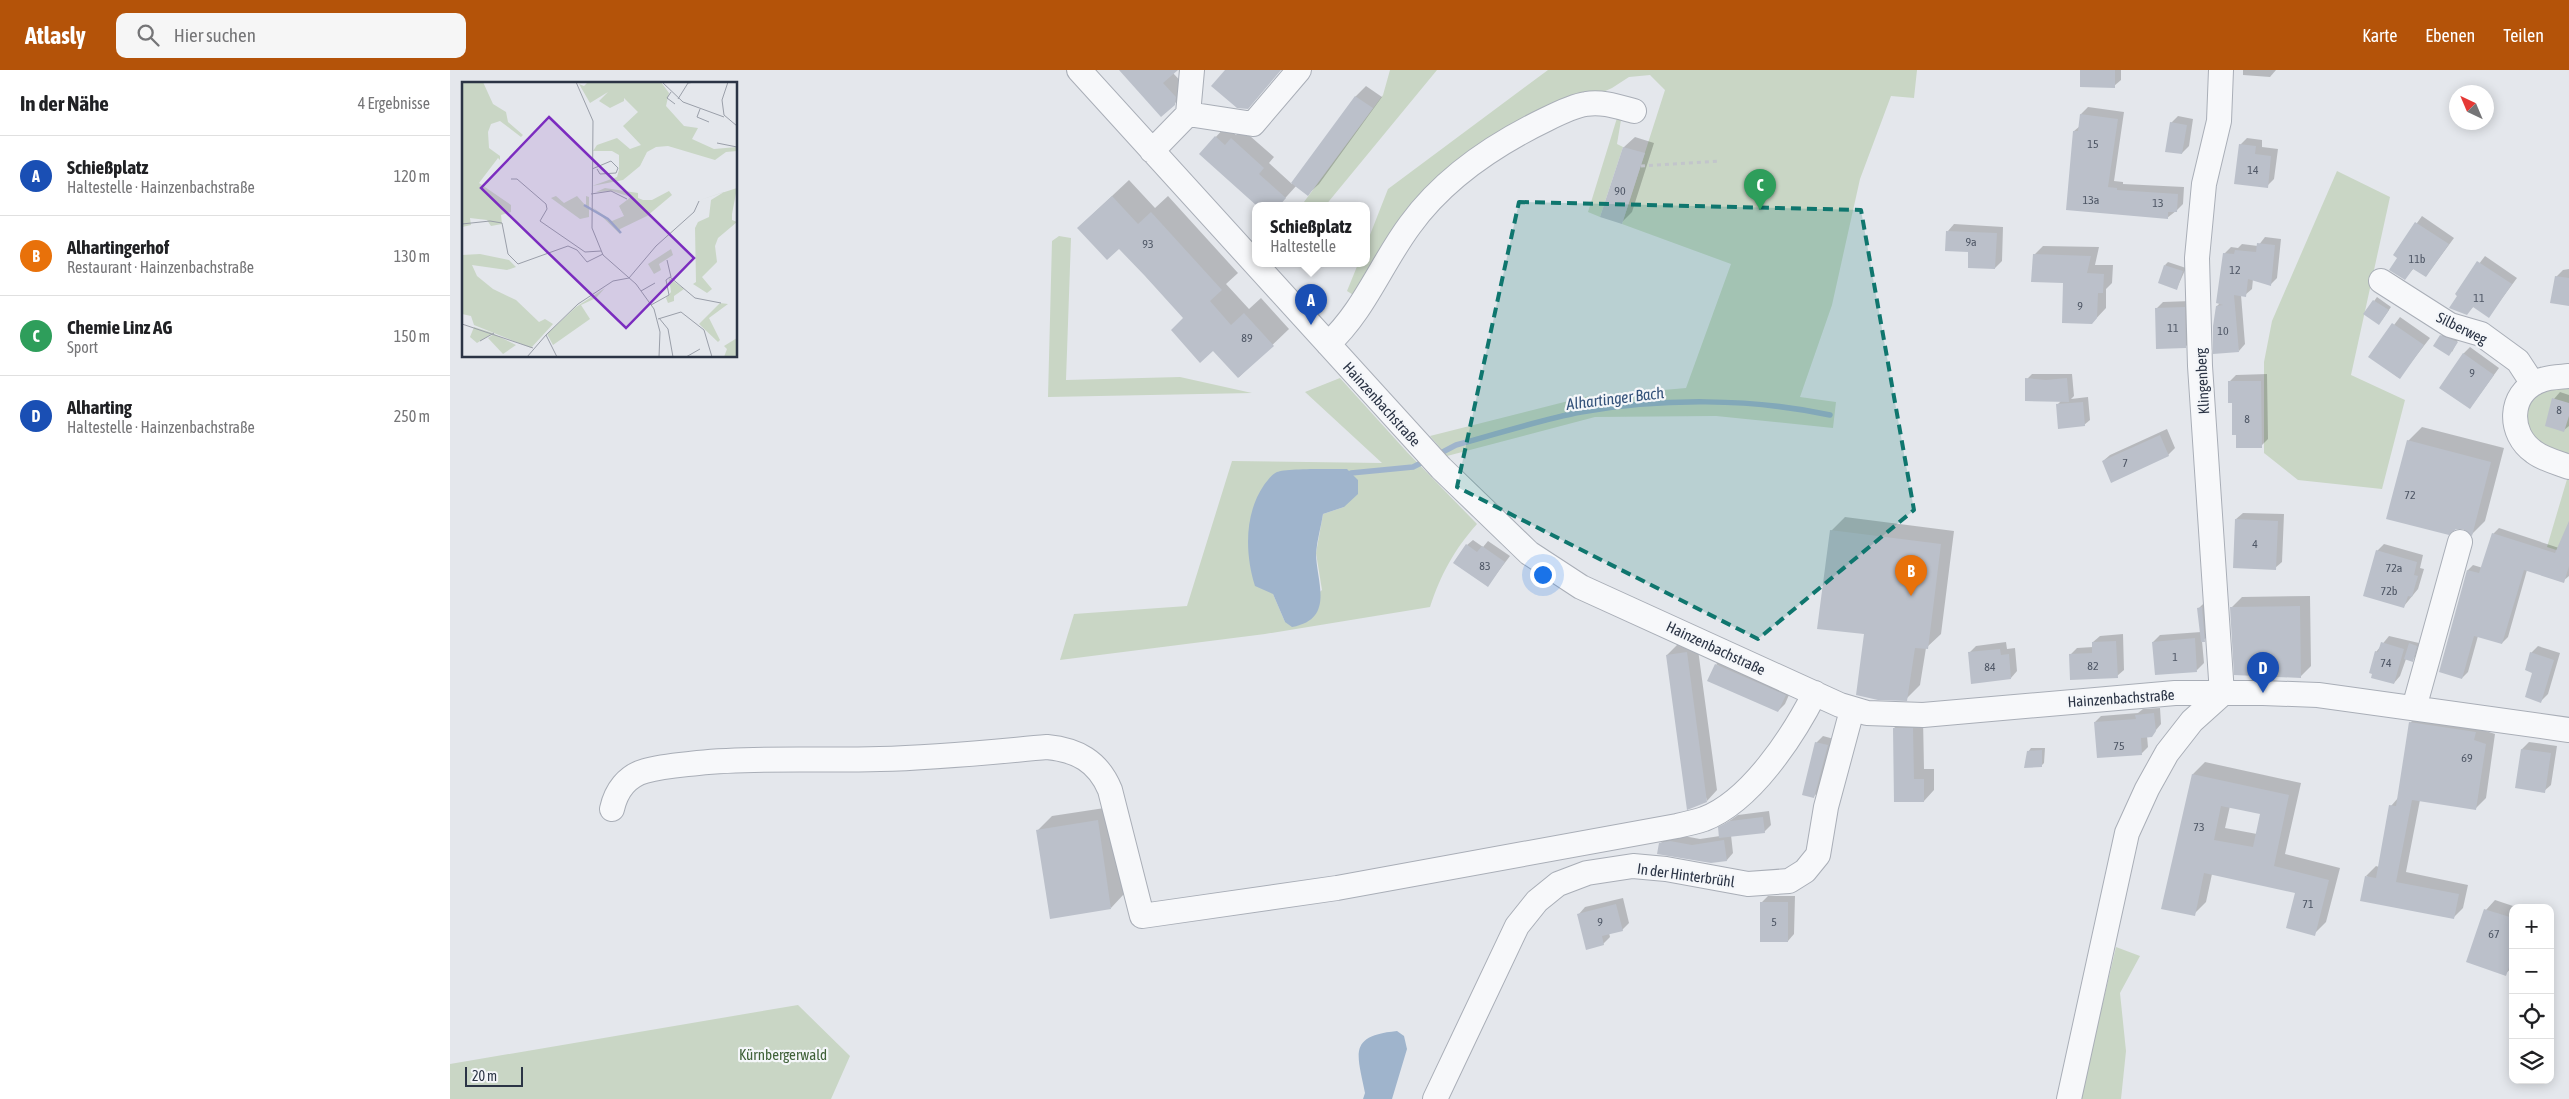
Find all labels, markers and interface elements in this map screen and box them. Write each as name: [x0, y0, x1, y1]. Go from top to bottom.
search box: [116, 13, 466, 58]
icon: search: [134, 21, 162, 49]
text: Atlasly: [25, 22, 86, 49]
text: Hier suchen: [174, 24, 256, 46]
text: Karte: [2362, 25, 2397, 46]
text: Ebenen: [2425, 25, 2475, 46]
text: Teilen: [2503, 25, 2544, 46]
inset map: [462, 82, 738, 358]
north arrow: [2449, 85, 2494, 130]
text: In der Nähe: [20, 91, 109, 115]
text: 4 Ergebnisse: [358, 94, 430, 112]
house number: 15: [2087, 137, 2099, 151]
text: Schießplatz: [67, 156, 148, 178]
house number: 14: [2247, 163, 2259, 177]
text: A: [32, 167, 40, 185]
text: 120 m: [394, 167, 430, 185]
pin: C: [1744, 169, 1776, 210]
text: Haltestelle · Hainzenbachstraße: [67, 178, 255, 196]
house number: 90: [1614, 184, 1626, 198]
house number: 13a: [2083, 193, 2099, 207]
house number: 13: [2152, 196, 2164, 210]
popup: [1252, 202, 1370, 267]
text: Schießplatz: [1270, 215, 1352, 237]
house number: 9a: [1965, 235, 1977, 249]
text: Alhartingerhof: [67, 236, 169, 258]
house number: 93: [1142, 237, 1154, 251]
text: Haltestelle: [1270, 237, 1336, 255]
text: B: [32, 247, 40, 265]
text: 130 m: [394, 247, 430, 265]
house number: 11b: [2409, 252, 2426, 266]
text: Restaurant · Hainzenbachstraße: [67, 258, 254, 276]
house number: 12: [2229, 263, 2241, 277]
pin: A: [1295, 284, 1327, 325]
house number: 11: [2473, 291, 2485, 305]
house number: 9: [2077, 299, 2083, 313]
street label: Silberweg: [2434, 308, 2491, 348]
text: Chemie Linz AG: [67, 316, 172, 338]
house number: 11: [2167, 321, 2179, 335]
house number: 10: [2217, 324, 2229, 338]
text: C: [32, 327, 40, 345]
text: 150 m: [394, 327, 430, 345]
house number: 89: [1241, 331, 1253, 345]
text: Sport: [67, 338, 98, 356]
street label: Klingenberg: [2192, 347, 2212, 415]
street label: Hainzenbachstraße: [1340, 358, 1424, 450]
house number: 9: [2469, 366, 2475, 380]
water label: Alhartinger Bach: [1564, 383, 1665, 414]
text: Alharting: [67, 396, 132, 418]
house number: 8: [2556, 403, 2562, 417]
text: D: [32, 407, 40, 425]
text: 250 m: [394, 407, 430, 425]
house number: 8: [2244, 412, 2250, 426]
text: Haltestelle · Hainzenbachstraße: [67, 418, 255, 436]
house number: 7: [2122, 456, 2128, 470]
house number: 72: [2404, 488, 2416, 502]
house number: 4: [2252, 537, 2258, 551]
pin: B: [1895, 555, 1927, 596]
house number: 83: [1479, 559, 1491, 573]
house number: 72a: [2386, 561, 2402, 575]
your location: [1530, 562, 1556, 588]
house number: 72b: [2381, 584, 2398, 598]
street label: Hainzenbachstraße: [1664, 618, 1768, 678]
house number: 1: [2172, 650, 2178, 664]
pin: D: [2247, 652, 2279, 693]
house number: 74: [2380, 656, 2392, 670]
house number: 82: [2087, 659, 2099, 673]
house number: 84: [1984, 660, 1996, 674]
street label: Hainzenbachstraße: [2067, 686, 2175, 710]
house number: 75: [2113, 739, 2125, 753]
house number: 69: [2461, 751, 2473, 765]
house number: 73: [2193, 820, 2205, 834]
street label: In der Hinterbrühl: [1636, 860, 1736, 890]
house number: 71: [2302, 897, 2314, 911]
map controls: [2509, 904, 2554, 1084]
button: +: [2509, 904, 2554, 949]
house number: 9: [1597, 915, 1603, 929]
house number: 5: [1771, 915, 1777, 929]
house number: 67: [2488, 927, 2500, 941]
button: −: [2509, 949, 2554, 994]
button: locate: [2509, 994, 2554, 1039]
button: layers: [2509, 1039, 2554, 1084]
park label: Kürnbergerwald: [739, 1046, 827, 1063]
scale bar: [465, 1064, 522, 1087]
text: 20 m: [472, 1068, 497, 1084]

